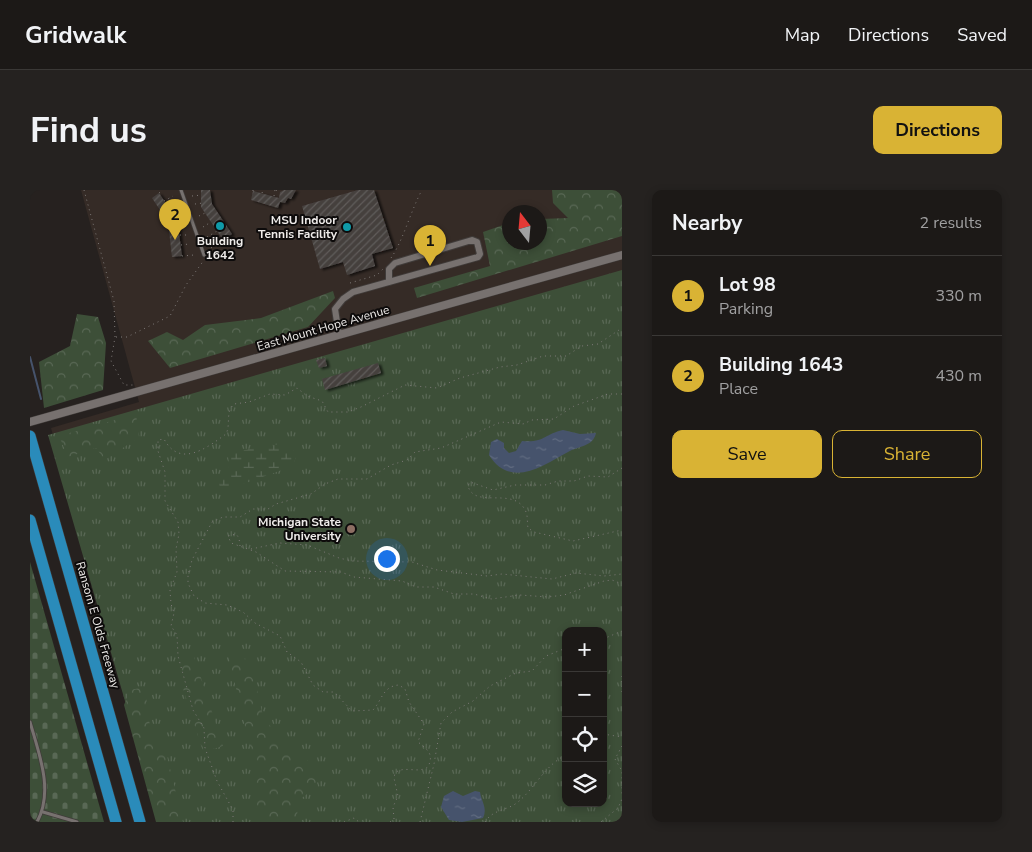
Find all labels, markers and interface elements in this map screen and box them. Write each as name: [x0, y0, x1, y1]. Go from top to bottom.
text: Gridwalk: [25, 19, 126, 51]
text: Map: [785, 23, 820, 47]
text: Directions: [848, 23, 929, 47]
text: Saved: [957, 23, 1007, 47]
button: Directions: [873, 106, 1002, 154]
text: Find us: [30, 107, 147, 154]
pin: 2: [159, 199, 191, 240]
north arrow: [502, 205, 547, 250]
text: Nearby: [672, 209, 742, 237]
place label: MSU Indoor Tennis Facility: [258, 212, 338, 242]
text: 2 results: [920, 212, 982, 234]
marker: Building 1642: [214, 220, 226, 232]
marker: MSU Indoor Tennis Facility: [341, 221, 353, 233]
pin: 1: [414, 225, 446, 266]
place label: Building 1642: [197, 233, 243, 263]
text: Lot 98: [719, 272, 776, 298]
text: 1: [683, 285, 693, 307]
text: 330 m: [935, 285, 982, 307]
text: Parking: [719, 298, 773, 320]
street label: East Mount Hope Avenue: [255, 301, 391, 355]
text: Building 1643: [719, 352, 843, 378]
text: 2: [683, 365, 693, 387]
text: 430 m: [935, 365, 982, 387]
text: Place: [719, 378, 758, 400]
button: Save: [672, 430, 822, 478]
button: Share: [832, 430, 982, 478]
place label: Michigan State University: [258, 514, 342, 544]
marker: Michigan State University: [345, 523, 357, 535]
your location: [374, 546, 400, 572]
street label: Ransom E Olds Freeway: [72, 560, 124, 691]
map controls: [562, 627, 607, 807]
button: +: [562, 627, 607, 672]
button: −: [562, 672, 607, 717]
button: locate: [562, 717, 607, 762]
button: layers: [562, 762, 607, 807]

